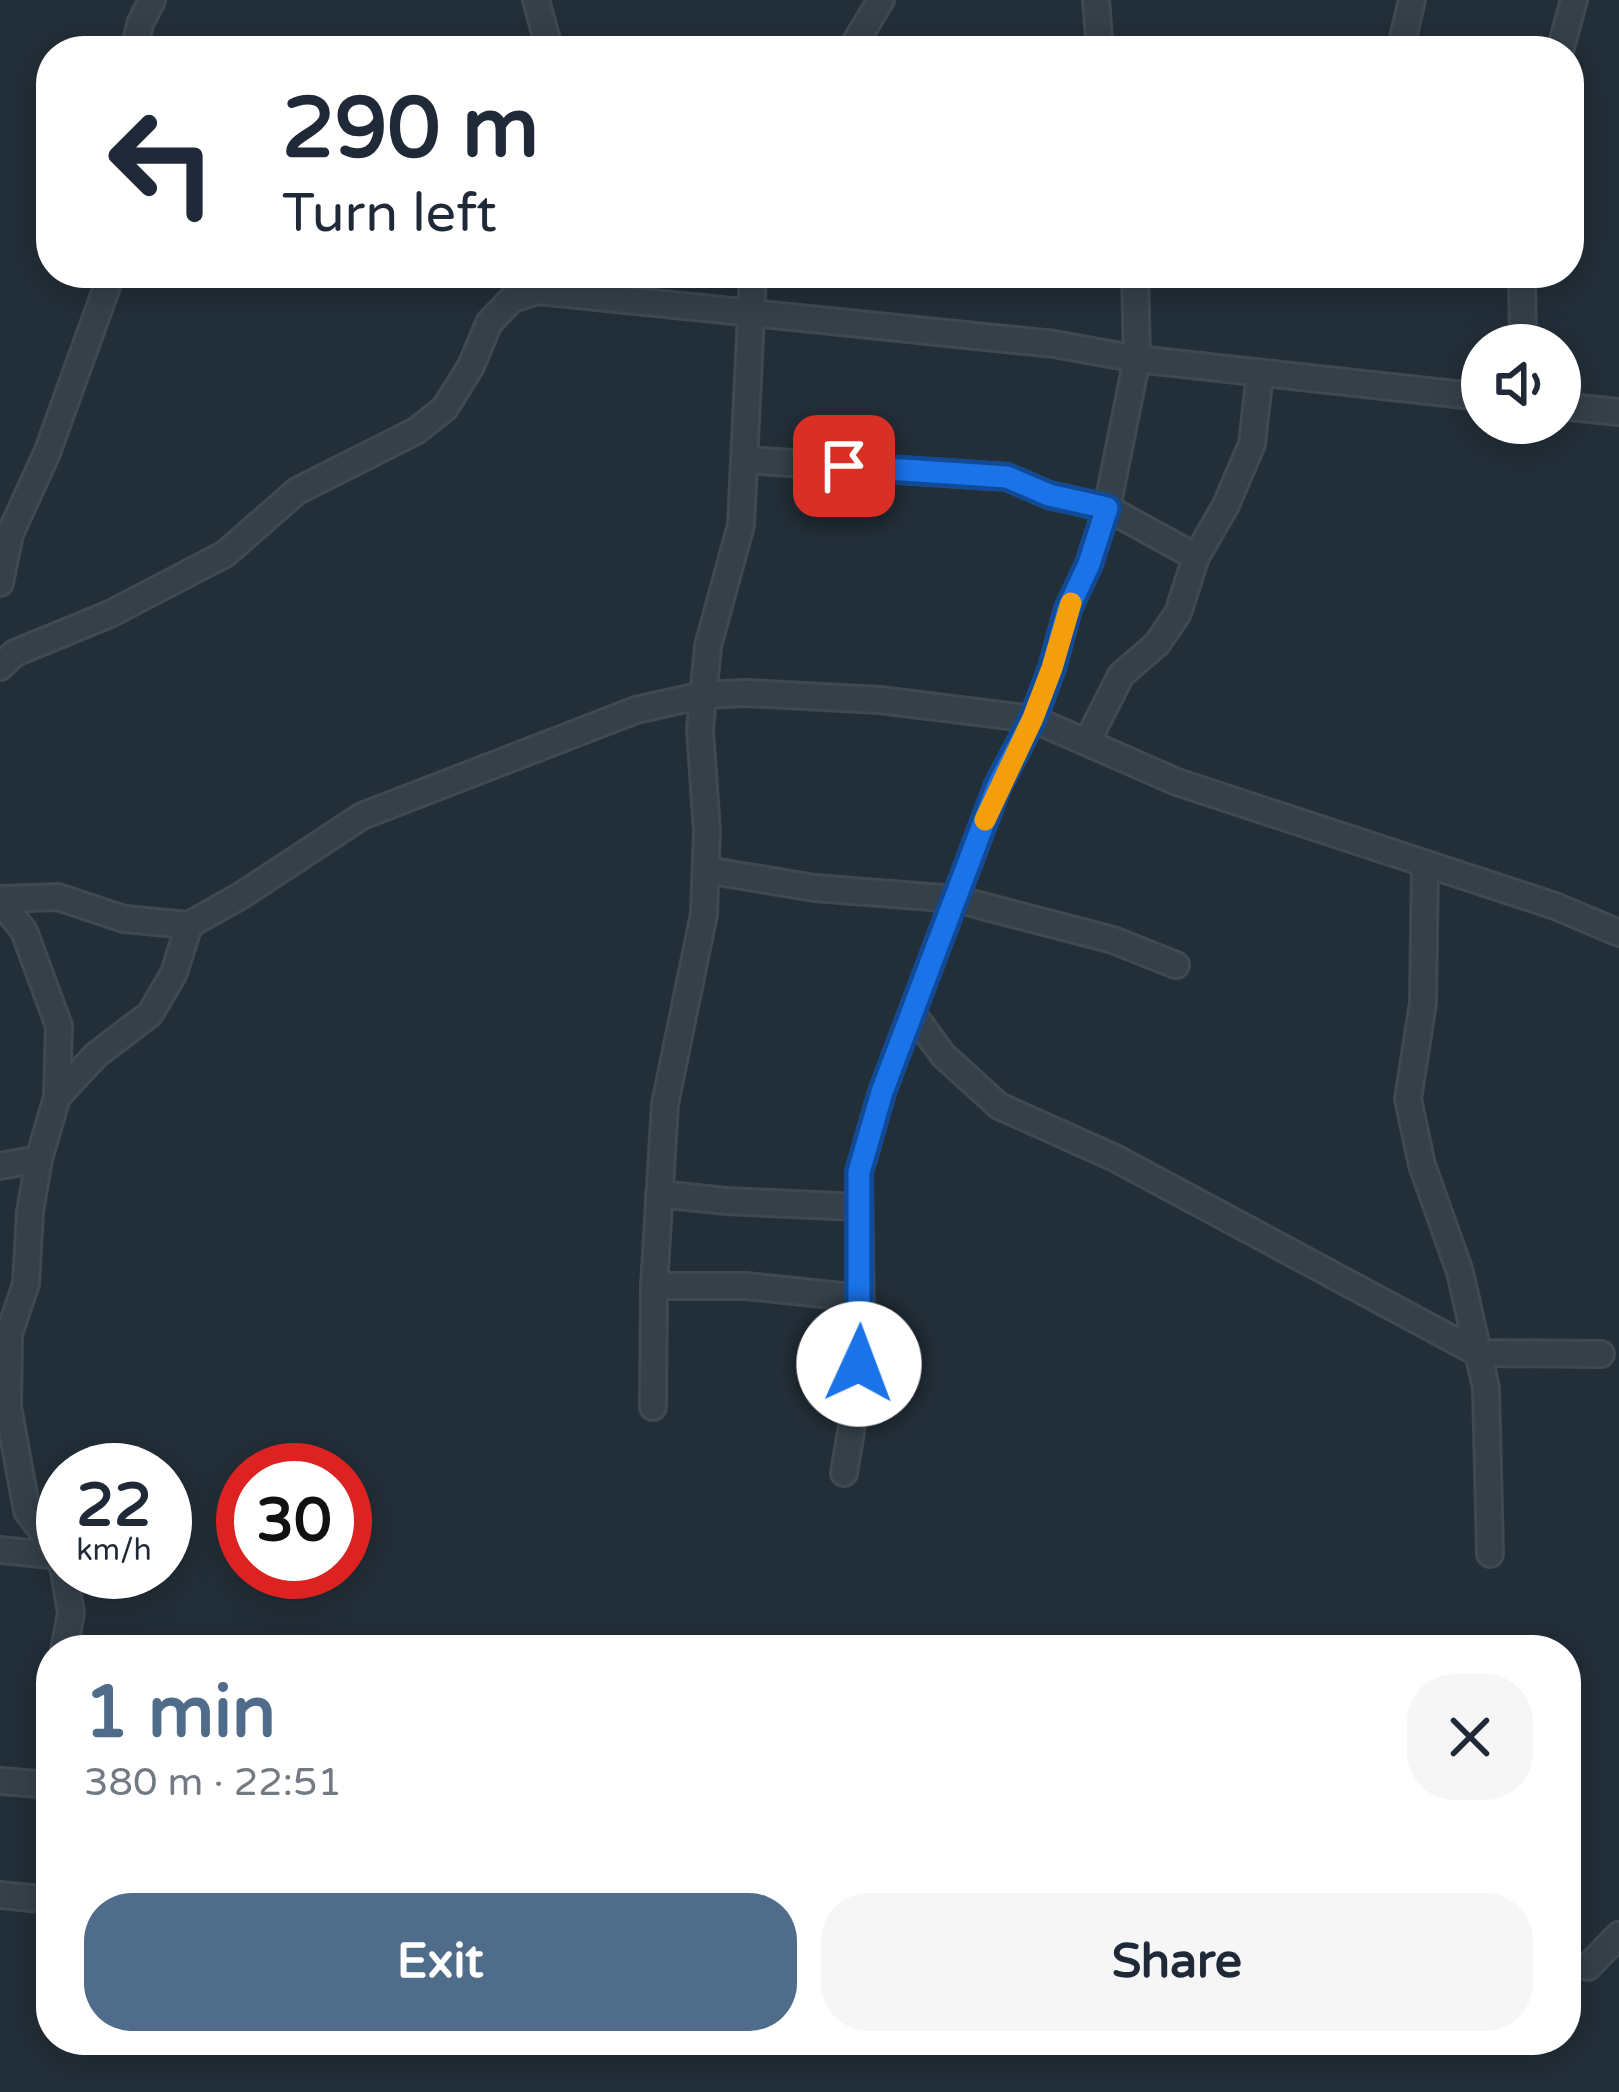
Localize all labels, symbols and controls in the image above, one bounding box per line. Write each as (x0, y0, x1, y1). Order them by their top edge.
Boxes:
text: 290 m (282, 79, 539, 180)
icon: left (84, 84, 240, 240)
text: Turn left (282, 181, 497, 246)
map controls (1461, 324, 1581, 444)
button: sound (1461, 324, 1581, 444)
pin (793, 415, 895, 517)
icon: arrive (811, 433, 877, 499)
position arrow (796, 1301, 922, 1427)
speed limit sign: 30 (216, 1443, 372, 1599)
text: 22 (76, 1470, 152, 1542)
text: km/h (76, 1532, 152, 1569)
text: 1 min (84, 1670, 276, 1757)
button: close (1407, 1674, 1533, 1800)
text: 380 m · 22:51 (84, 1759, 342, 1806)
button: Exit (84, 1893, 797, 2031)
button: Share (821, 1893, 1533, 2031)

